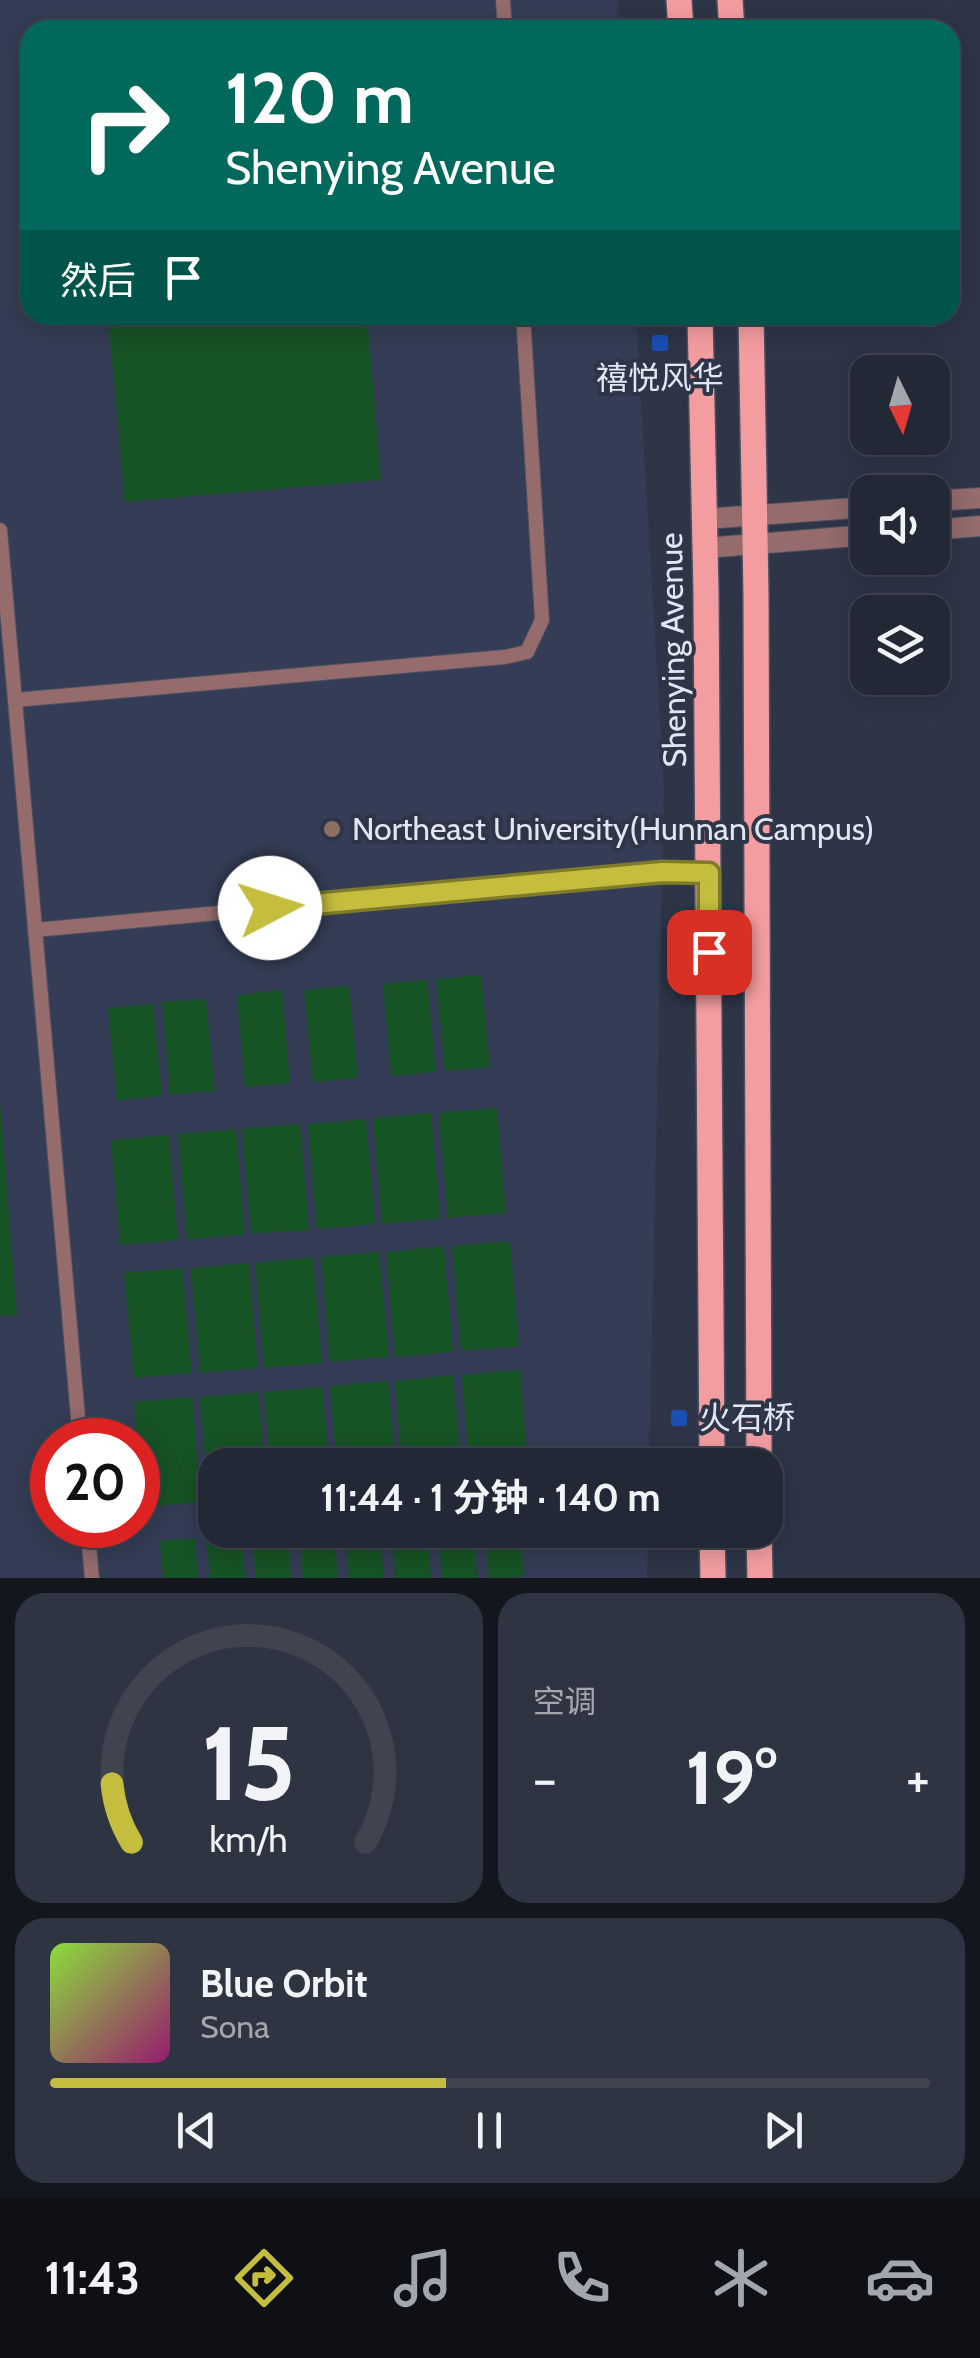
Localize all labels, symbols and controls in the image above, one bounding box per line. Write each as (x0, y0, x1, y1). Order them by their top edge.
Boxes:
text: 120 m (225, 55, 414, 141)
icon: right (60, 60, 190, 190)
text: Shenying Avenue (225, 141, 556, 195)
icon: arrive (156, 250, 211, 305)
text: 然后 (60, 257, 136, 304)
marker: 禧悦风华 (649, 332, 671, 354)
north arrow (850, 355, 950, 455)
map controls (850, 355, 950, 695)
place label: 禧悦风华 (596, 358, 724, 397)
button: sound (850, 475, 950, 575)
street label: Shenying Avenue (651, 532, 694, 768)
button: layers (850, 595, 950, 695)
place label: Northeast University(Hunnan Campus) (352, 809, 874, 848)
marker: Northeast University(Hunnan Campus) (321, 818, 343, 840)
position arrow (218, 856, 322, 960)
pin (667, 910, 752, 995)
icon: arrive (682, 925, 737, 980)
place label: 火石桥 (699, 1398, 795, 1437)
marker: 火石桥 (668, 1407, 690, 1429)
speed limit sign: 20 (30, 1418, 160, 1548)
text: 11:44 · 1 分钟 · 140 m (320, 1474, 661, 1521)
text: 空调 (533, 1682, 597, 1721)
text: 15 (202, 1700, 296, 1826)
text: 19° (686, 1732, 777, 1823)
text: − (533, 1745, 557, 1812)
text: + (906, 1745, 930, 1812)
text: km/h (210, 1818, 288, 1861)
text: Blue Orbit (200, 1960, 368, 2007)
text: Sona (200, 2007, 270, 2046)
icon: previous (169, 2103, 224, 2158)
icon: pause (462, 2103, 517, 2158)
icon: next (756, 2103, 811, 2158)
icon: directions (229, 2243, 299, 2313)
icon: music (388, 2243, 458, 2313)
icon: phone (547, 2243, 617, 2313)
icon: climate (706, 2243, 776, 2313)
icon: car (865, 2243, 935, 2313)
text: 11:43 (45, 2251, 140, 2305)

